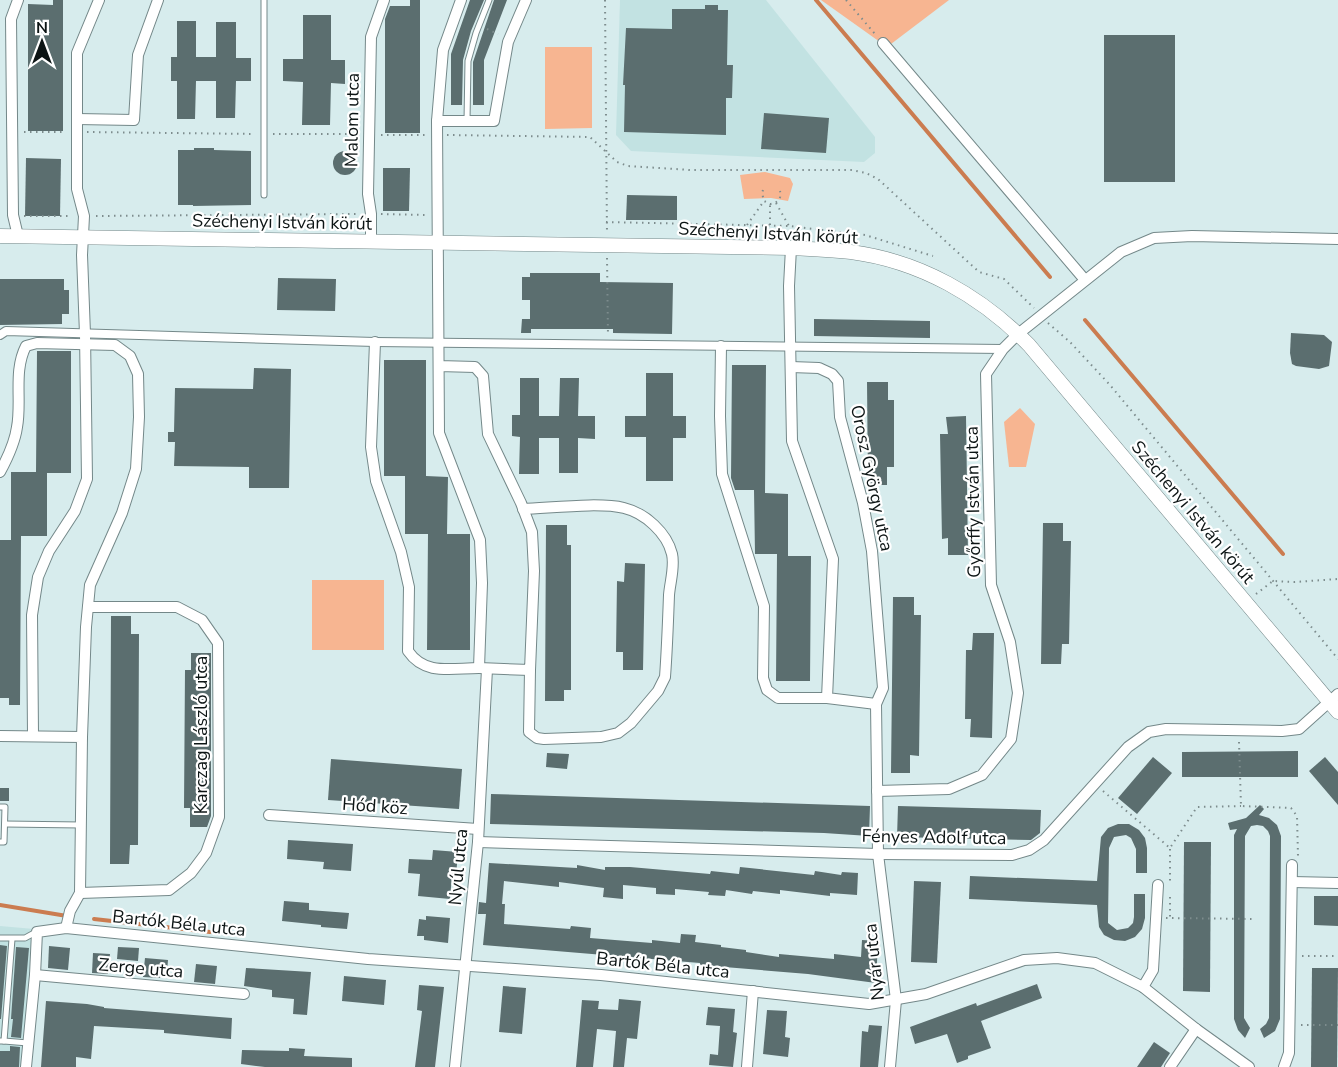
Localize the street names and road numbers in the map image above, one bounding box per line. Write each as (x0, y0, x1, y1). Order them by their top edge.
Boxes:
street label: Malom utca (339, 73, 365, 167)
street label: Széchenyi István körút (192, 208, 373, 236)
street label: Széchenyi István körút (678, 216, 859, 250)
street label: Orosz György utca (845, 403, 899, 553)
street label: Győrffy István utca (960, 426, 986, 578)
street label: Széchenyi István körút (1126, 435, 1260, 589)
street label: Karczag László utca (189, 656, 213, 814)
street label: Hód köz (341, 792, 409, 820)
street label: Fényes Adolf utca (861, 824, 1007, 850)
street label: Nyúl utca (443, 828, 473, 906)
street label: Bartók Béla utca (111, 904, 247, 942)
street label: Nyár utca (858, 922, 890, 1002)
street label: Bartók Béla utca (595, 946, 731, 984)
street label: Zerge utca (98, 952, 184, 984)

